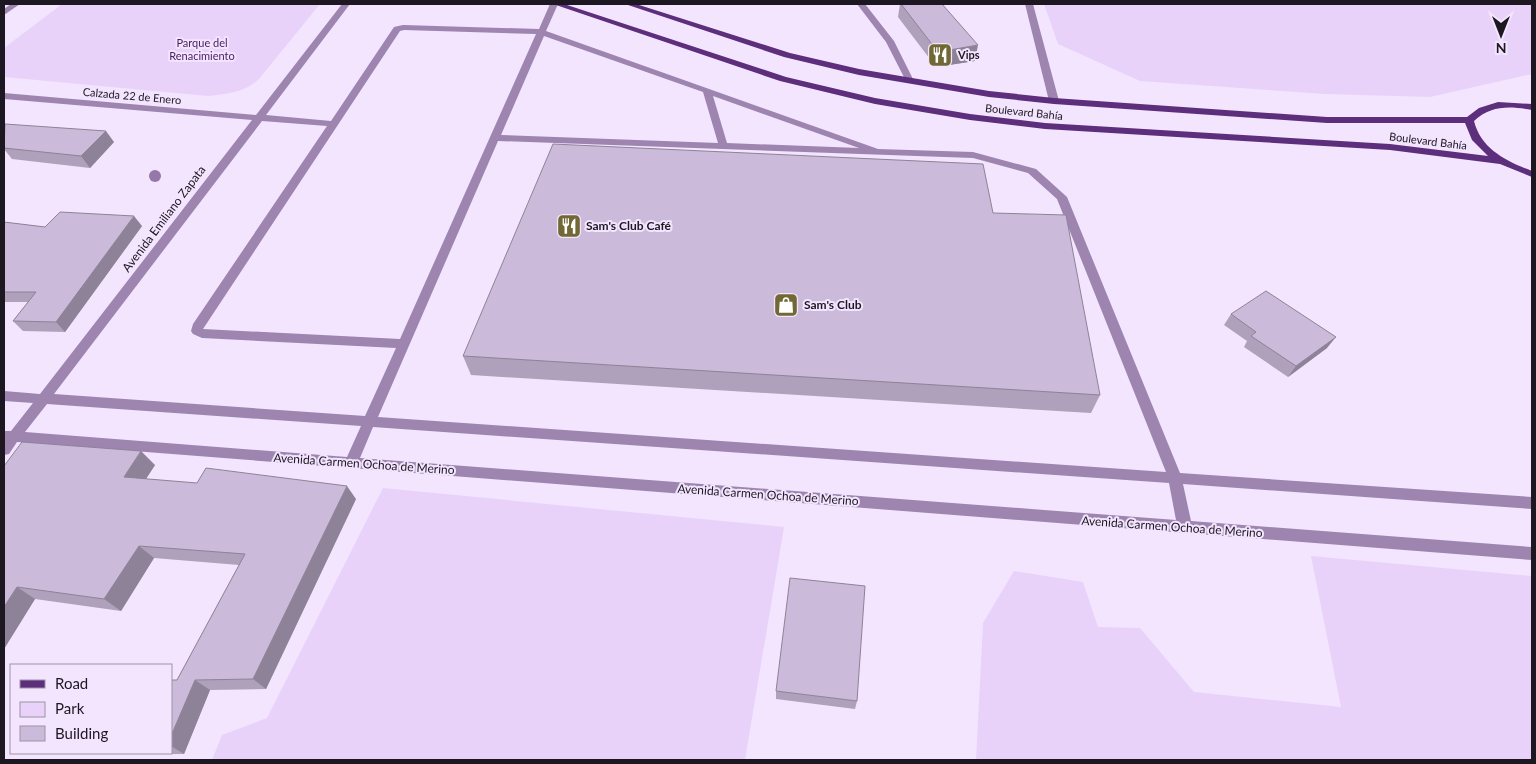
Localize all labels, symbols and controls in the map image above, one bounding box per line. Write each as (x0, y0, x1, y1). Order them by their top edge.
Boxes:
north arrow (1476, 10, 1526, 60)
park label: Parque del Renacimiento (169, 36, 235, 62)
text: N (1496, 40, 1506, 57)
restaurant icon: Vips (927, 42, 953, 68)
place label: Vips (957, 48, 980, 61)
street label: Calzada 22 de Enero (82, 85, 182, 106)
street label: Boulevard Bahía (984, 101, 1064, 122)
street label: Boulevard Bahía (1388, 129, 1468, 152)
street label: Avenida Emiliano Zapata (119, 163, 208, 275)
restaurant icon: Sam's Club Café (556, 213, 582, 239)
place label: Sam's Club Café (586, 218, 672, 233)
shop icon: Sam's Club (773, 292, 799, 318)
place label: Sam's Club (804, 297, 862, 312)
street label: Avenida Carmen Ochoa de Merino (273, 450, 455, 477)
street label: Avenida Carmen Ochoa de Merino (677, 481, 859, 508)
street label: Avenida Carmen Ochoa de Merino (1081, 513, 1263, 540)
legend (10, 664, 172, 754)
text: Road (55, 674, 88, 692)
text: Park (55, 699, 85, 717)
text: Building (55, 724, 108, 742)

